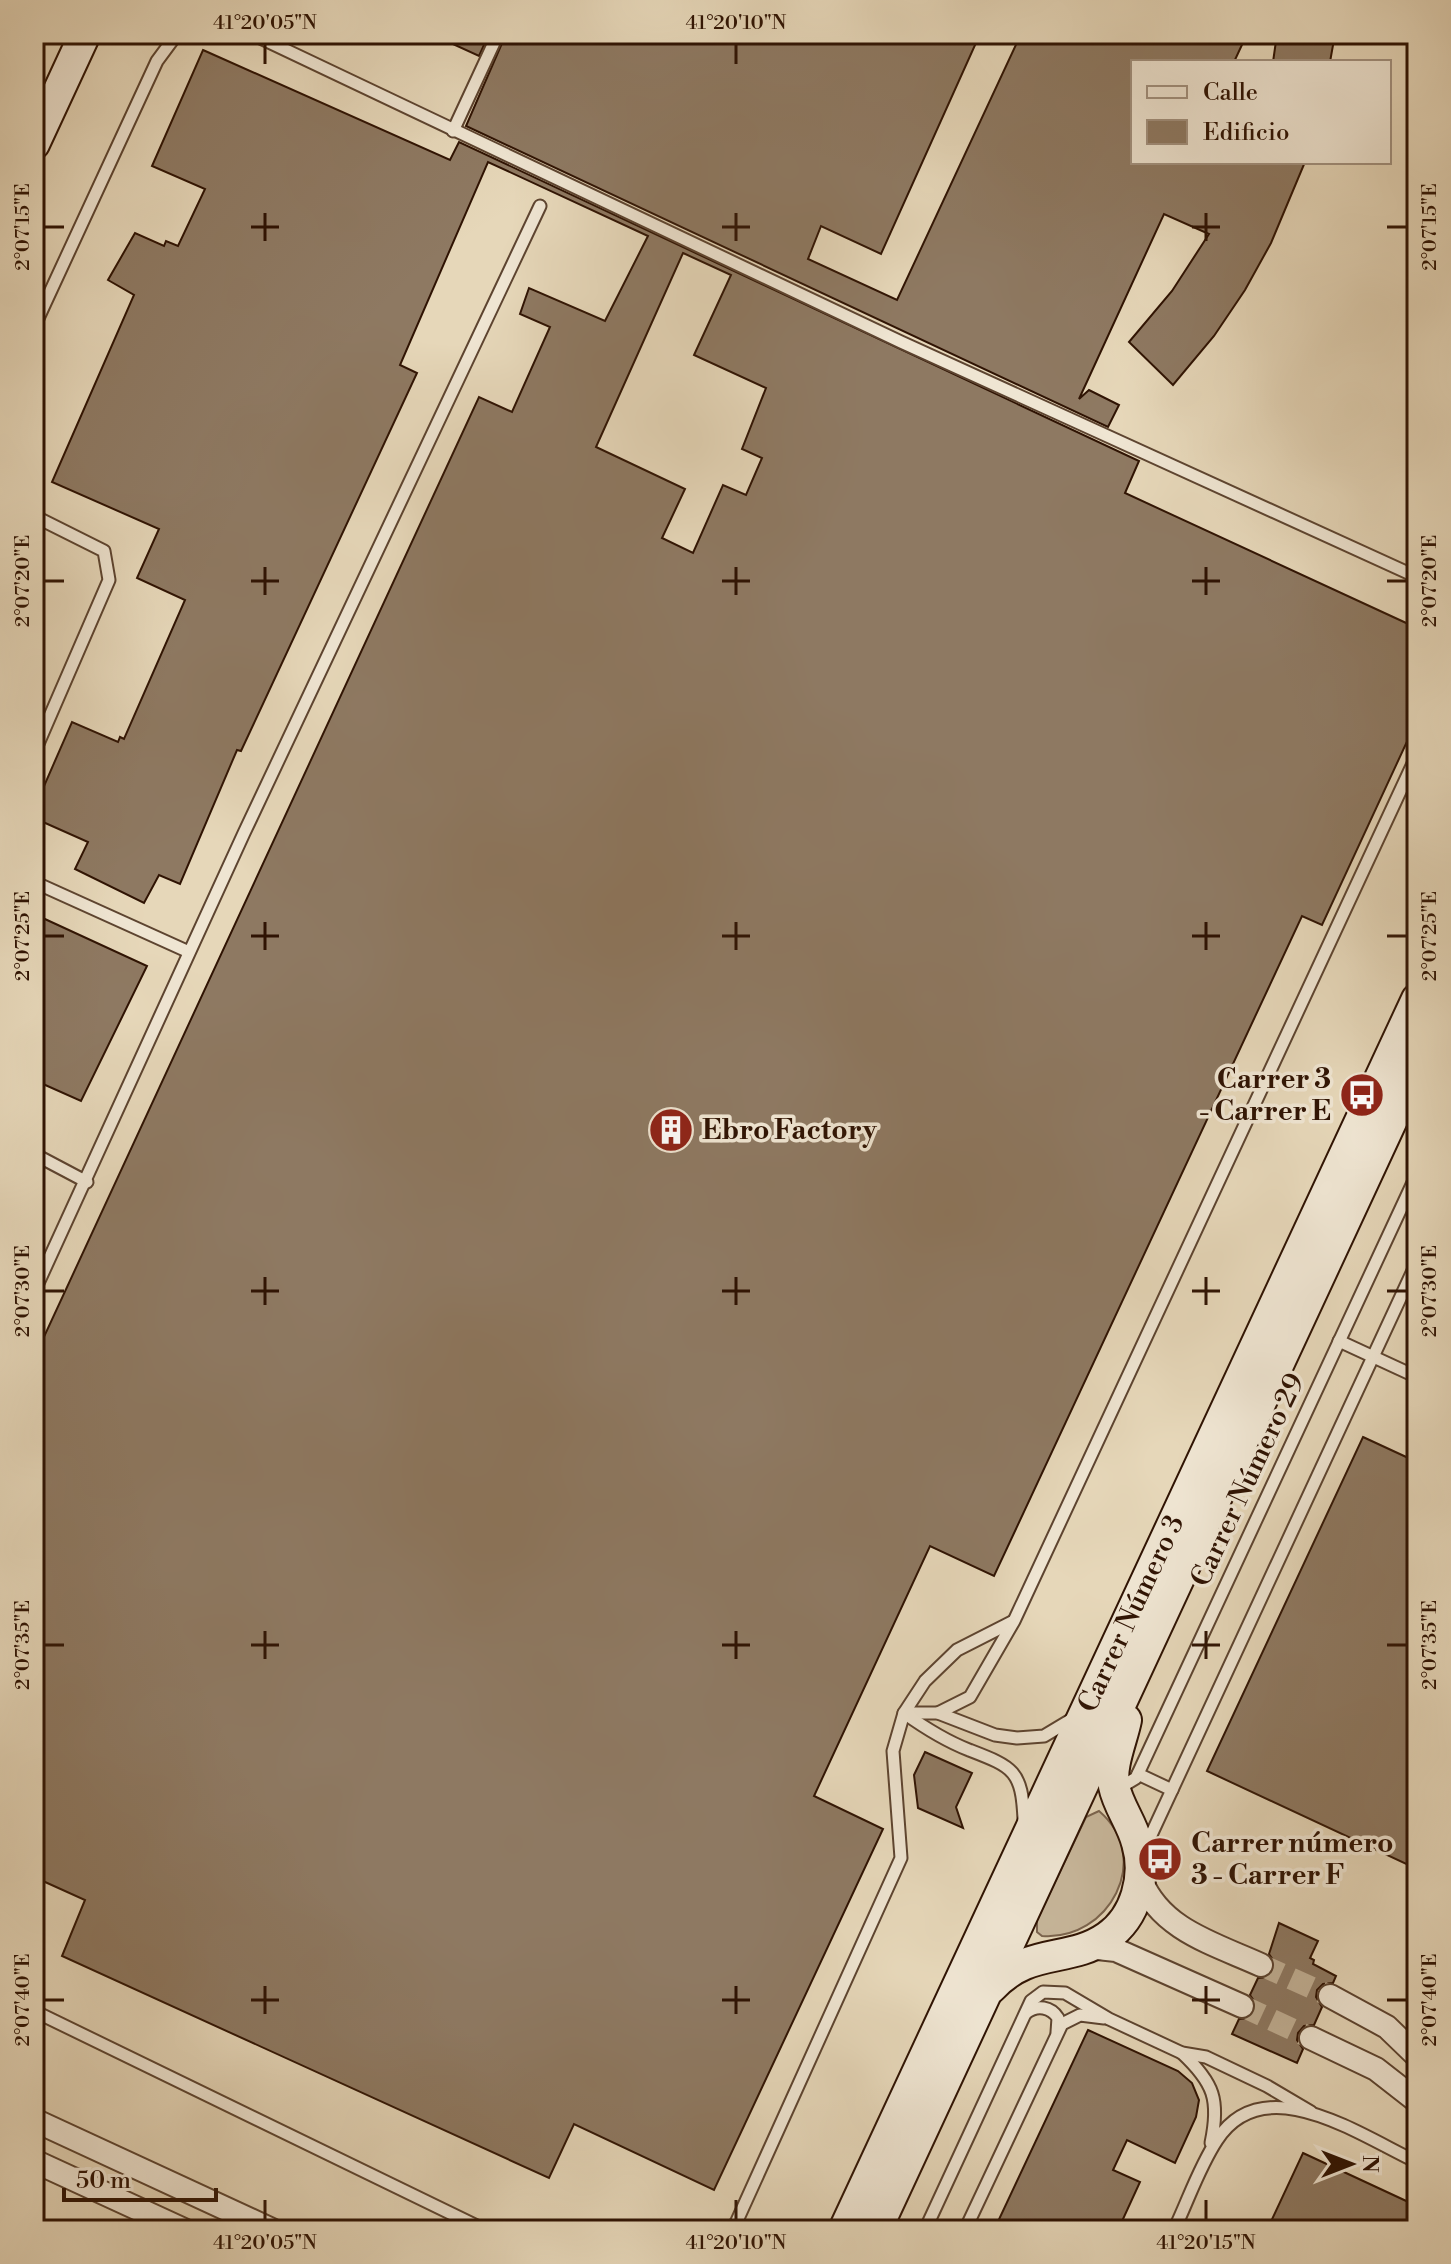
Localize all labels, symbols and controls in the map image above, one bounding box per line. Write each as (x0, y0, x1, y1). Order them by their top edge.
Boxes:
text: 41°20'05"N (213, 11, 317, 36)
text: 41°20'10"N (686, 11, 787, 36)
legend (1131, 60, 1391, 164)
text: Calle (1203, 78, 1258, 108)
text: Edificio (1203, 118, 1289, 148)
text: 2°07'15"E (11, 183, 36, 271)
text: 2°07'15"E (1418, 183, 1443, 271)
text: 2°07'20"E (11, 535, 36, 627)
text: 2°07'20"E (1418, 535, 1443, 627)
text: 2°07'25"E (11, 891, 36, 981)
text: 2°07'25"E (1418, 891, 1443, 981)
place label: Carrer 3 - Carrer E (1199, 1062, 1331, 1129)
bus stop icon: Carrer 3 - Carrer E (1338, 1071, 1386, 1119)
building icon: Ebro Factory (647, 1106, 695, 1154)
place label: Ebro Factory (702, 1113, 878, 1148)
text: 2°07'30"E (11, 1245, 36, 1337)
text: 2°07'30"E (1418, 1245, 1443, 1337)
street label: Carrer Número 29 (1183, 1368, 1313, 1592)
street label: Carrer Número 3 (1070, 1509, 1192, 1718)
text: 2°07'35"E (11, 1600, 36, 1690)
text: 2°07'35"E (1418, 1600, 1443, 1690)
place label: Carrer número 3 - Carrer F (1191, 1826, 1394, 1893)
bus stop icon: Carrer número 3 - Carrer F (1136, 1835, 1184, 1883)
text: 2°07'40"E (11, 1953, 36, 2047)
text: 2°07'40"E (1418, 1953, 1443, 2047)
north arrow (1311, 2124, 1391, 2204)
scale bar (64, 2152, 216, 2202)
text: N (1356, 2155, 1383, 2173)
text: 50 m (76, 2166, 131, 2196)
text: 41°20'05"N (213, 2231, 317, 2256)
text: 41°20'10"N (686, 2231, 787, 2256)
text: 41°20'15"N (1156, 2231, 1256, 2256)

